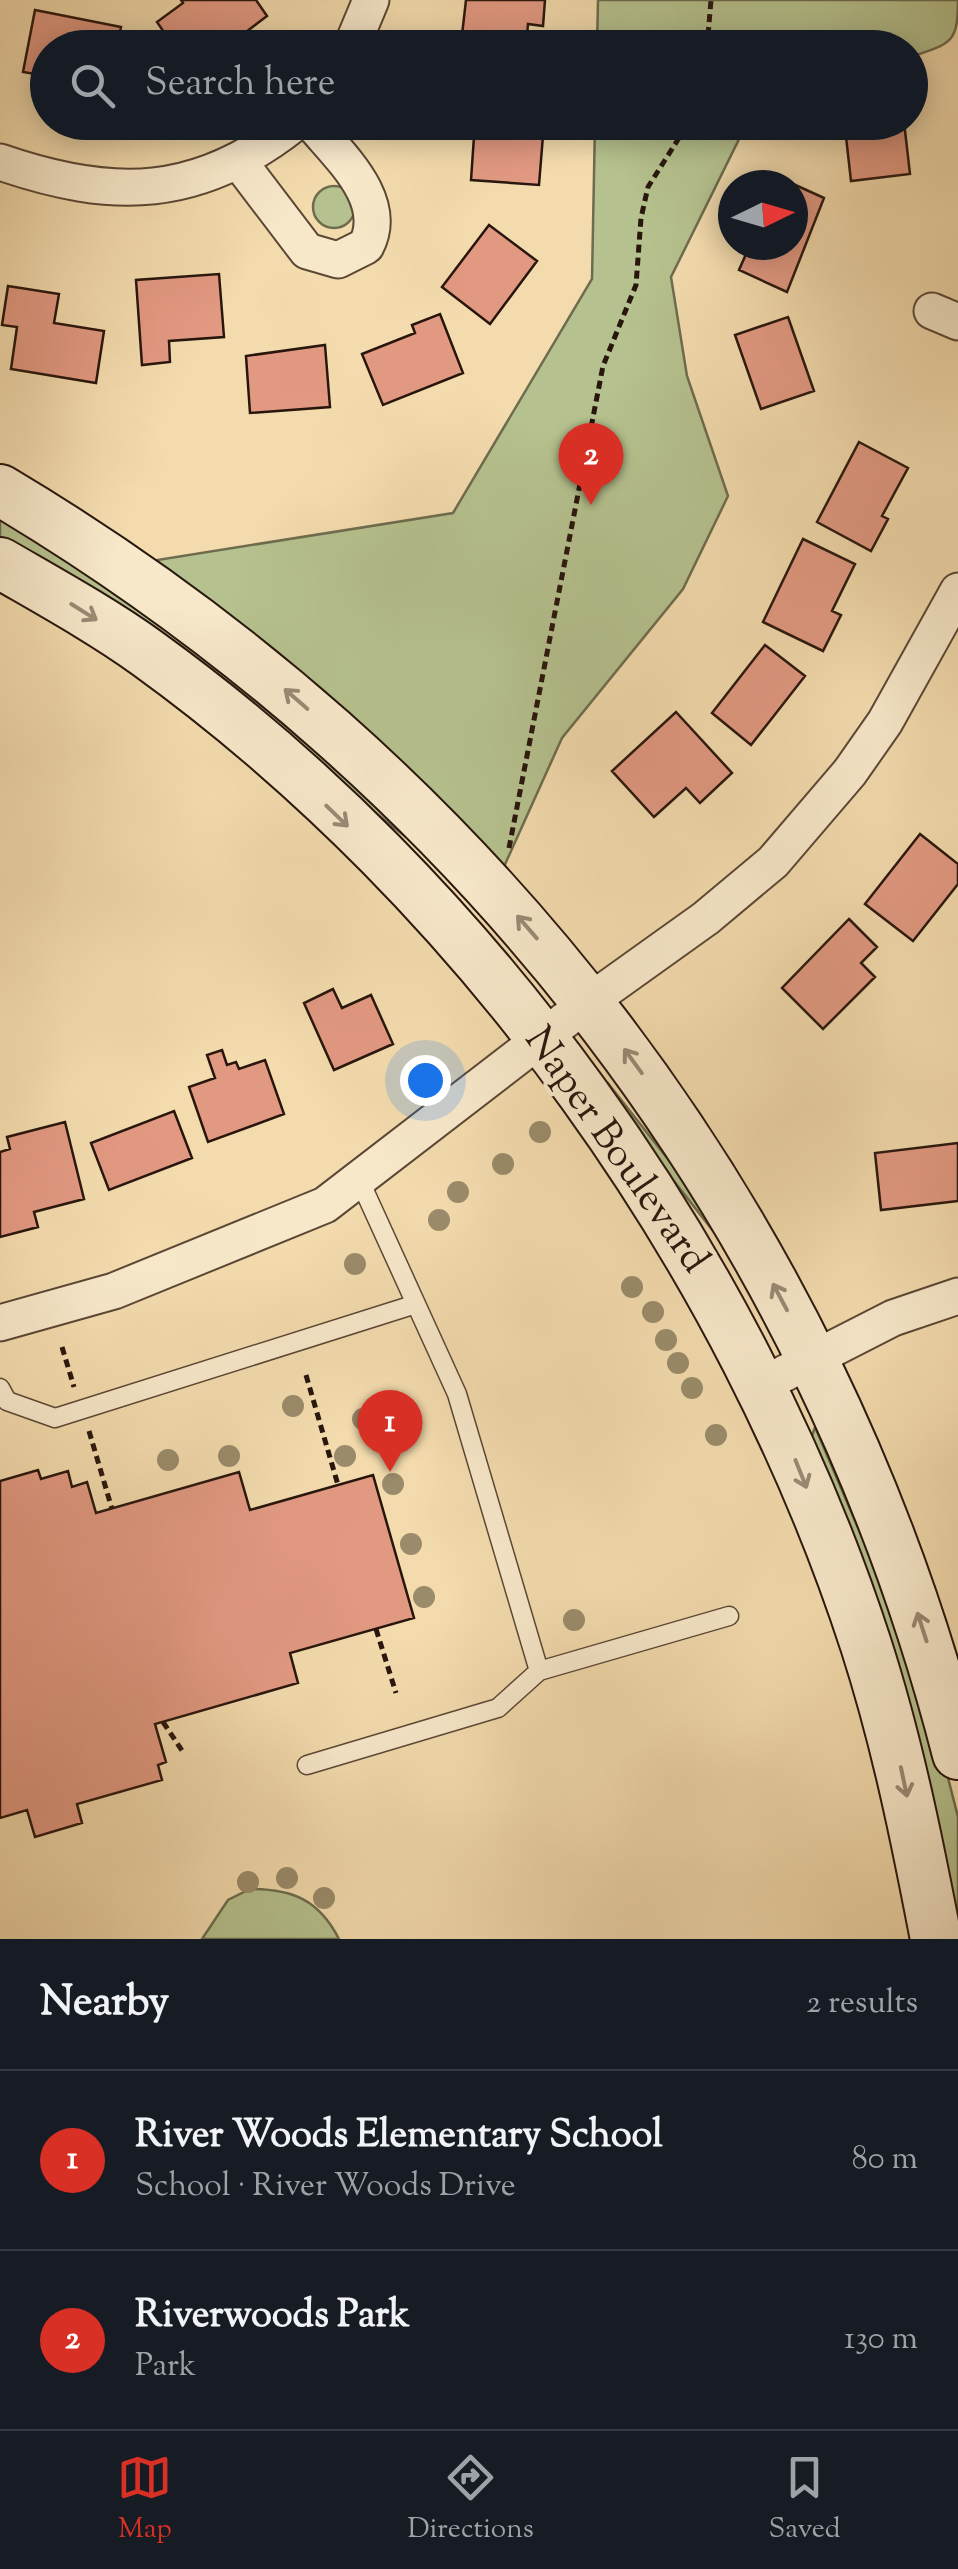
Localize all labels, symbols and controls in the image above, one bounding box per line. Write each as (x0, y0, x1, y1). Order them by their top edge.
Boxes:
search box (30, 30, 928, 140)
icon: search (65, 58, 120, 113)
text: Search here (145, 58, 336, 112)
north arrow (718, 170, 808, 260)
pin: 2 (558, 422, 624, 505)
one-way arrow (69, 602, 98, 623)
one-way arrow (284, 687, 309, 710)
one-way arrow (324, 803, 349, 827)
one-way arrow (515, 915, 538, 940)
street label: Naper Boulevard (509, 1016, 721, 1286)
one-way arrow (623, 1047, 644, 1075)
your location (400, 1055, 451, 1106)
one-way arrow (769, 1283, 789, 1313)
pin: 1 (358, 1390, 422, 1472)
one-way arrow (793, 1459, 811, 1489)
one-way arrow (912, 1612, 930, 1643)
one-way arrow (896, 1765, 914, 1797)
text: Nearby (40, 1974, 169, 2034)
text: 2 results (806, 1981, 918, 2027)
text: River Woods Elementary School (135, 2110, 663, 2164)
text: 1 (67, 2137, 78, 2183)
text: 80 m (852, 2137, 918, 2183)
text: School · River Woods Drive (135, 2164, 516, 2210)
text: Riverwoods Park (135, 2290, 410, 2344)
text: 2 (65, 2317, 80, 2363)
text: 130 m (844, 2317, 918, 2363)
text: Park (135, 2344, 196, 2390)
tab: Map (117, 2450, 172, 2550)
tab: Directions (407, 2450, 534, 2550)
tab: Saved (769, 2450, 841, 2550)

